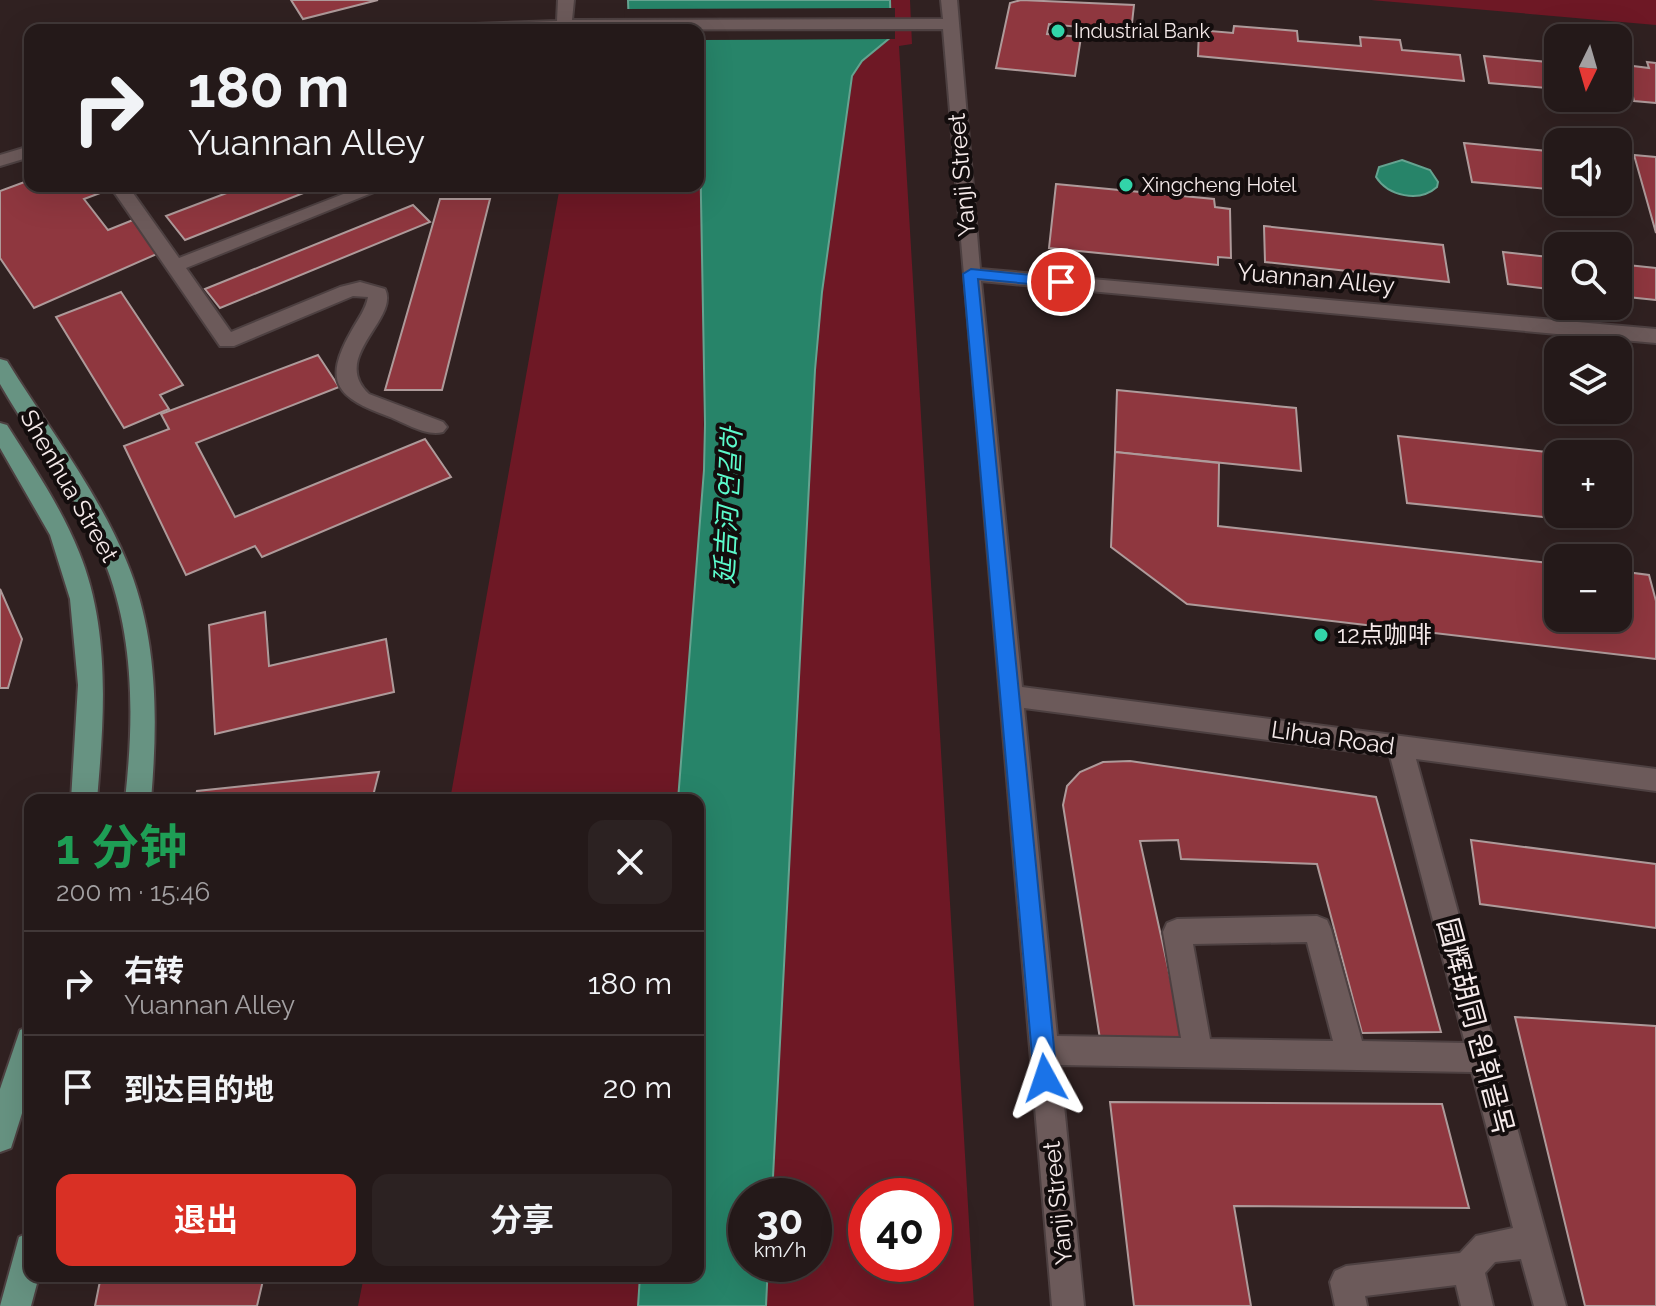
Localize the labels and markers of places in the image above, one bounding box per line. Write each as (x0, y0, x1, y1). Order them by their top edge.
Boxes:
place label: Industrial Bank (1074, 19, 1210, 43)
marker: Industrial Bank (1049, 22, 1067, 40)
place label: Xingcheng Hotel (1142, 173, 1297, 197)
marker: Xingcheng Hotel (1117, 176, 1135, 194)
pin (1027, 248, 1095, 316)
place label: 12点咖啡 (1337, 620, 1432, 649)
marker: 12点咖啡 (1312, 626, 1330, 644)

